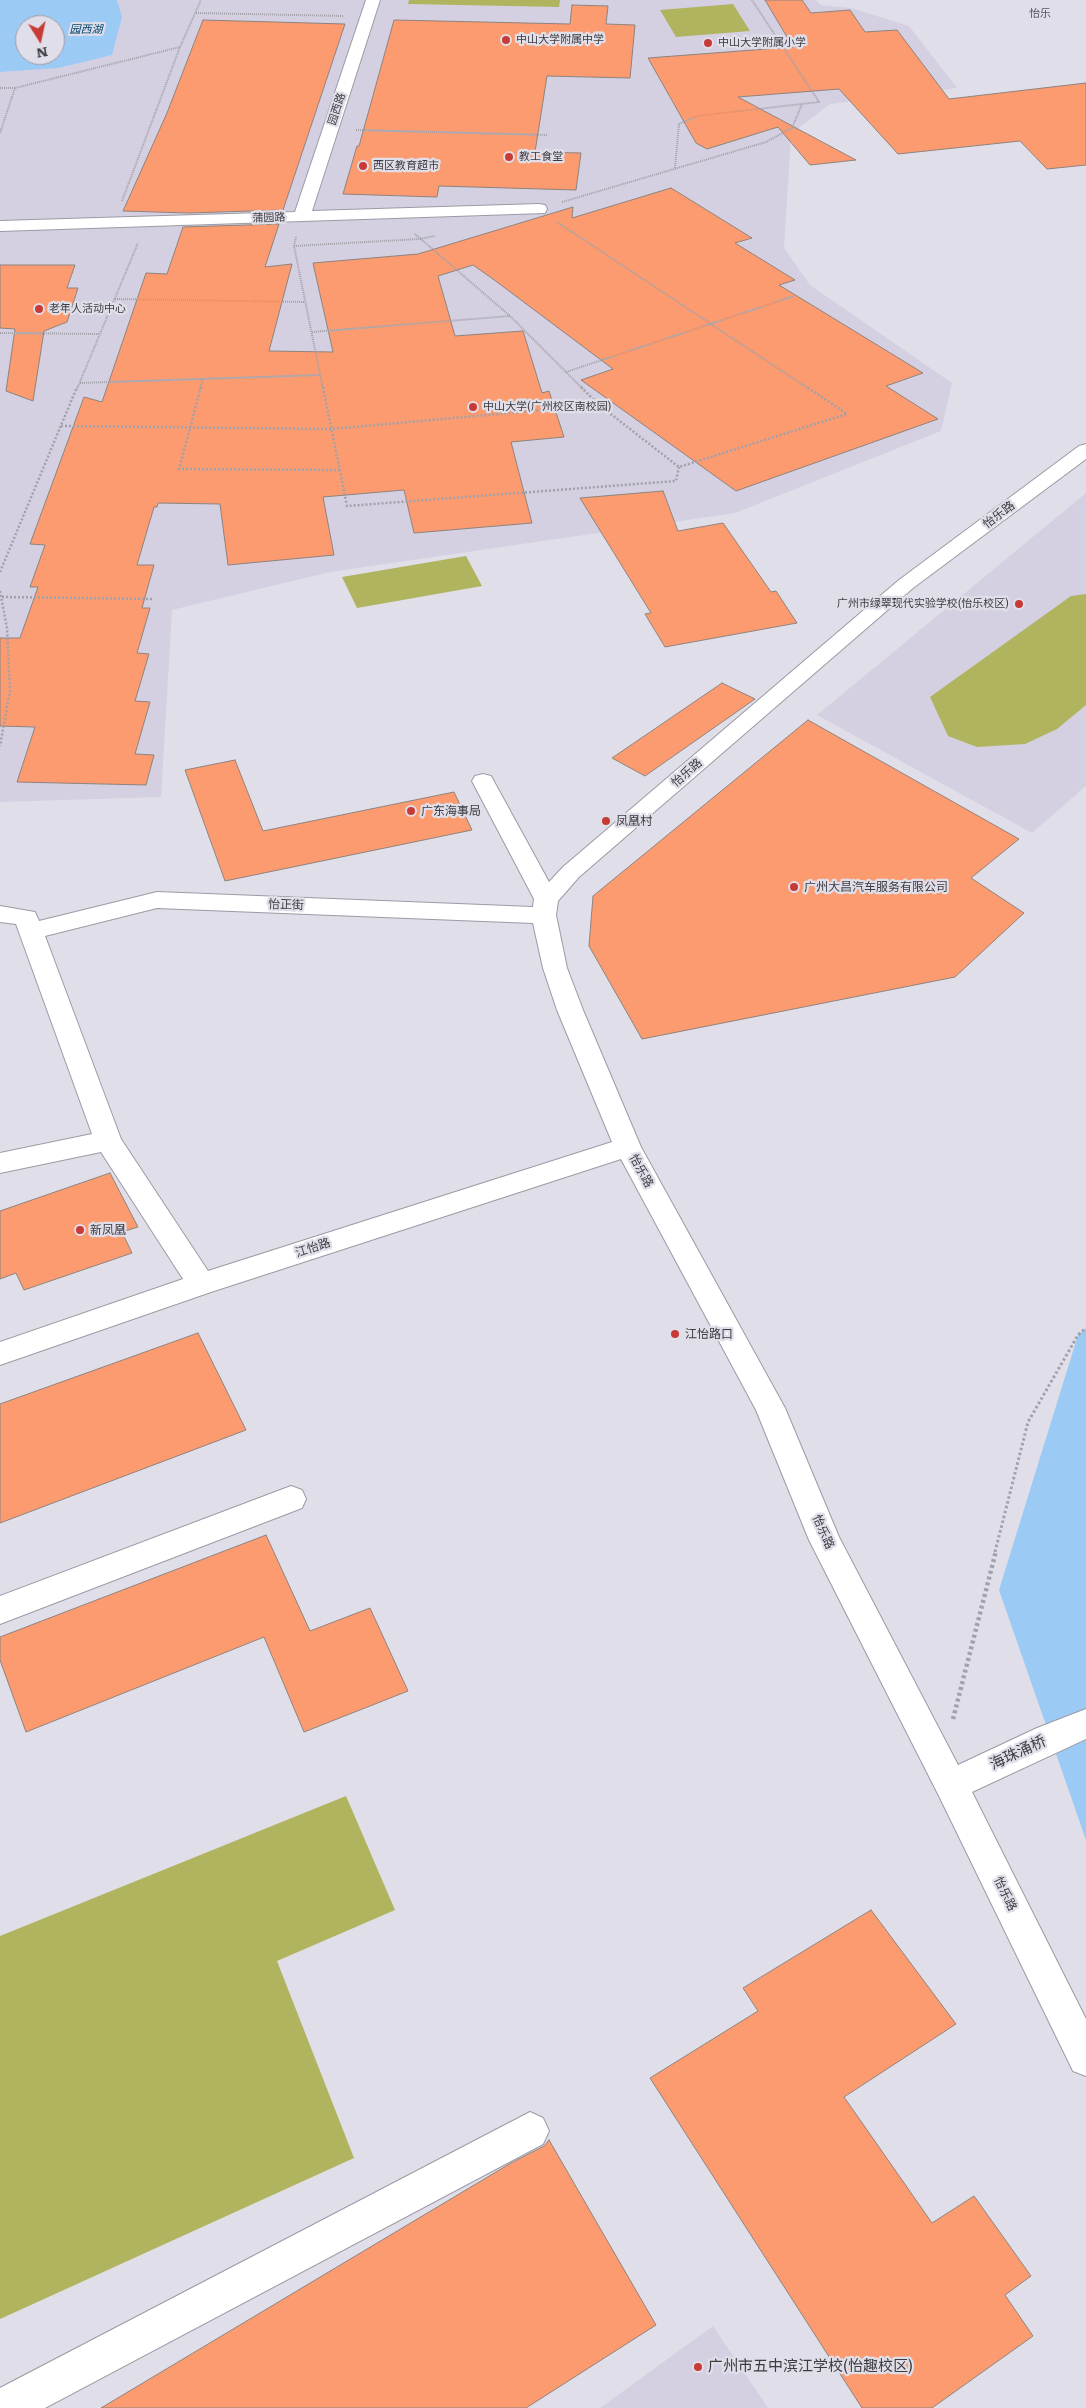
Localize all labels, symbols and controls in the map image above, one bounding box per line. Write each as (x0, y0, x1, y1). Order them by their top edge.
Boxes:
district label: 怡乐 (1029, 7, 1051, 21)
north arrow (15, 15, 65, 65)
water label: 园西湖 (70, 23, 102, 37)
place label: 中山大学附属中学 (516, 33, 604, 47)
marker: 中山大学附属中学 (500, 34, 512, 46)
place label: 中山大学附属小学 (718, 36, 806, 50)
marker: 中山大学附属小学 (702, 37, 714, 49)
text: N (35, 43, 50, 65)
street label: 园西路 (326, 91, 348, 127)
place label: 教工食堂 (519, 150, 563, 164)
marker: 教工食堂 (503, 151, 515, 163)
place label: 西区教育超市 (373, 159, 439, 173)
marker: 西区教育超市 (357, 160, 369, 172)
street label: 蒲园路 (252, 211, 286, 225)
place label: 老年人活动中心 (49, 302, 126, 316)
marker: 老年人活动中心 (33, 303, 45, 315)
place label: 中山大学(广州校区南校园) (483, 400, 611, 414)
marker: 中山大学(广州校区南校园) (467, 401, 479, 413)
street label: 怡乐路 (980, 498, 1018, 532)
place label: 广州市绿翠现代实验学校(怡乐校区) (837, 597, 1009, 611)
marker: 广州市绿翠现代实验学校(怡乐校区) (1013, 598, 1025, 610)
street label: 怡乐路 (669, 756, 705, 790)
place label: 广东海事局 (421, 804, 481, 818)
marker: 广东海事局 (405, 805, 417, 817)
place label: 凤凰村 (616, 814, 652, 828)
marker: 凤凰村 (600, 815, 612, 827)
place label: 广州大昌汽车服务有限公司 (804, 880, 948, 894)
marker: 广州大昌汽车服务有限公司 (788, 881, 800, 893)
street label: 怡正街 (268, 897, 304, 913)
street label: 怡乐路 (626, 1152, 656, 1190)
place label: 新凤凰 (90, 1223, 126, 1237)
marker: 新凤凰 (74, 1224, 86, 1236)
street label: 江怡路 (294, 1236, 332, 1260)
place label: 江怡路口 (685, 1327, 733, 1341)
marker: 江怡路口 (669, 1328, 681, 1340)
street label: 怡乐路 (809, 1513, 837, 1551)
street label: 海珠涌桥 (987, 1732, 1049, 1774)
street label: 怡乐路 (991, 1875, 1019, 1913)
place label: 广州市五中滨江学校(怡趣校区) (708, 2358, 913, 2376)
marker: 广州市五中滨江学校(怡趣校区) (692, 2361, 704, 2373)

